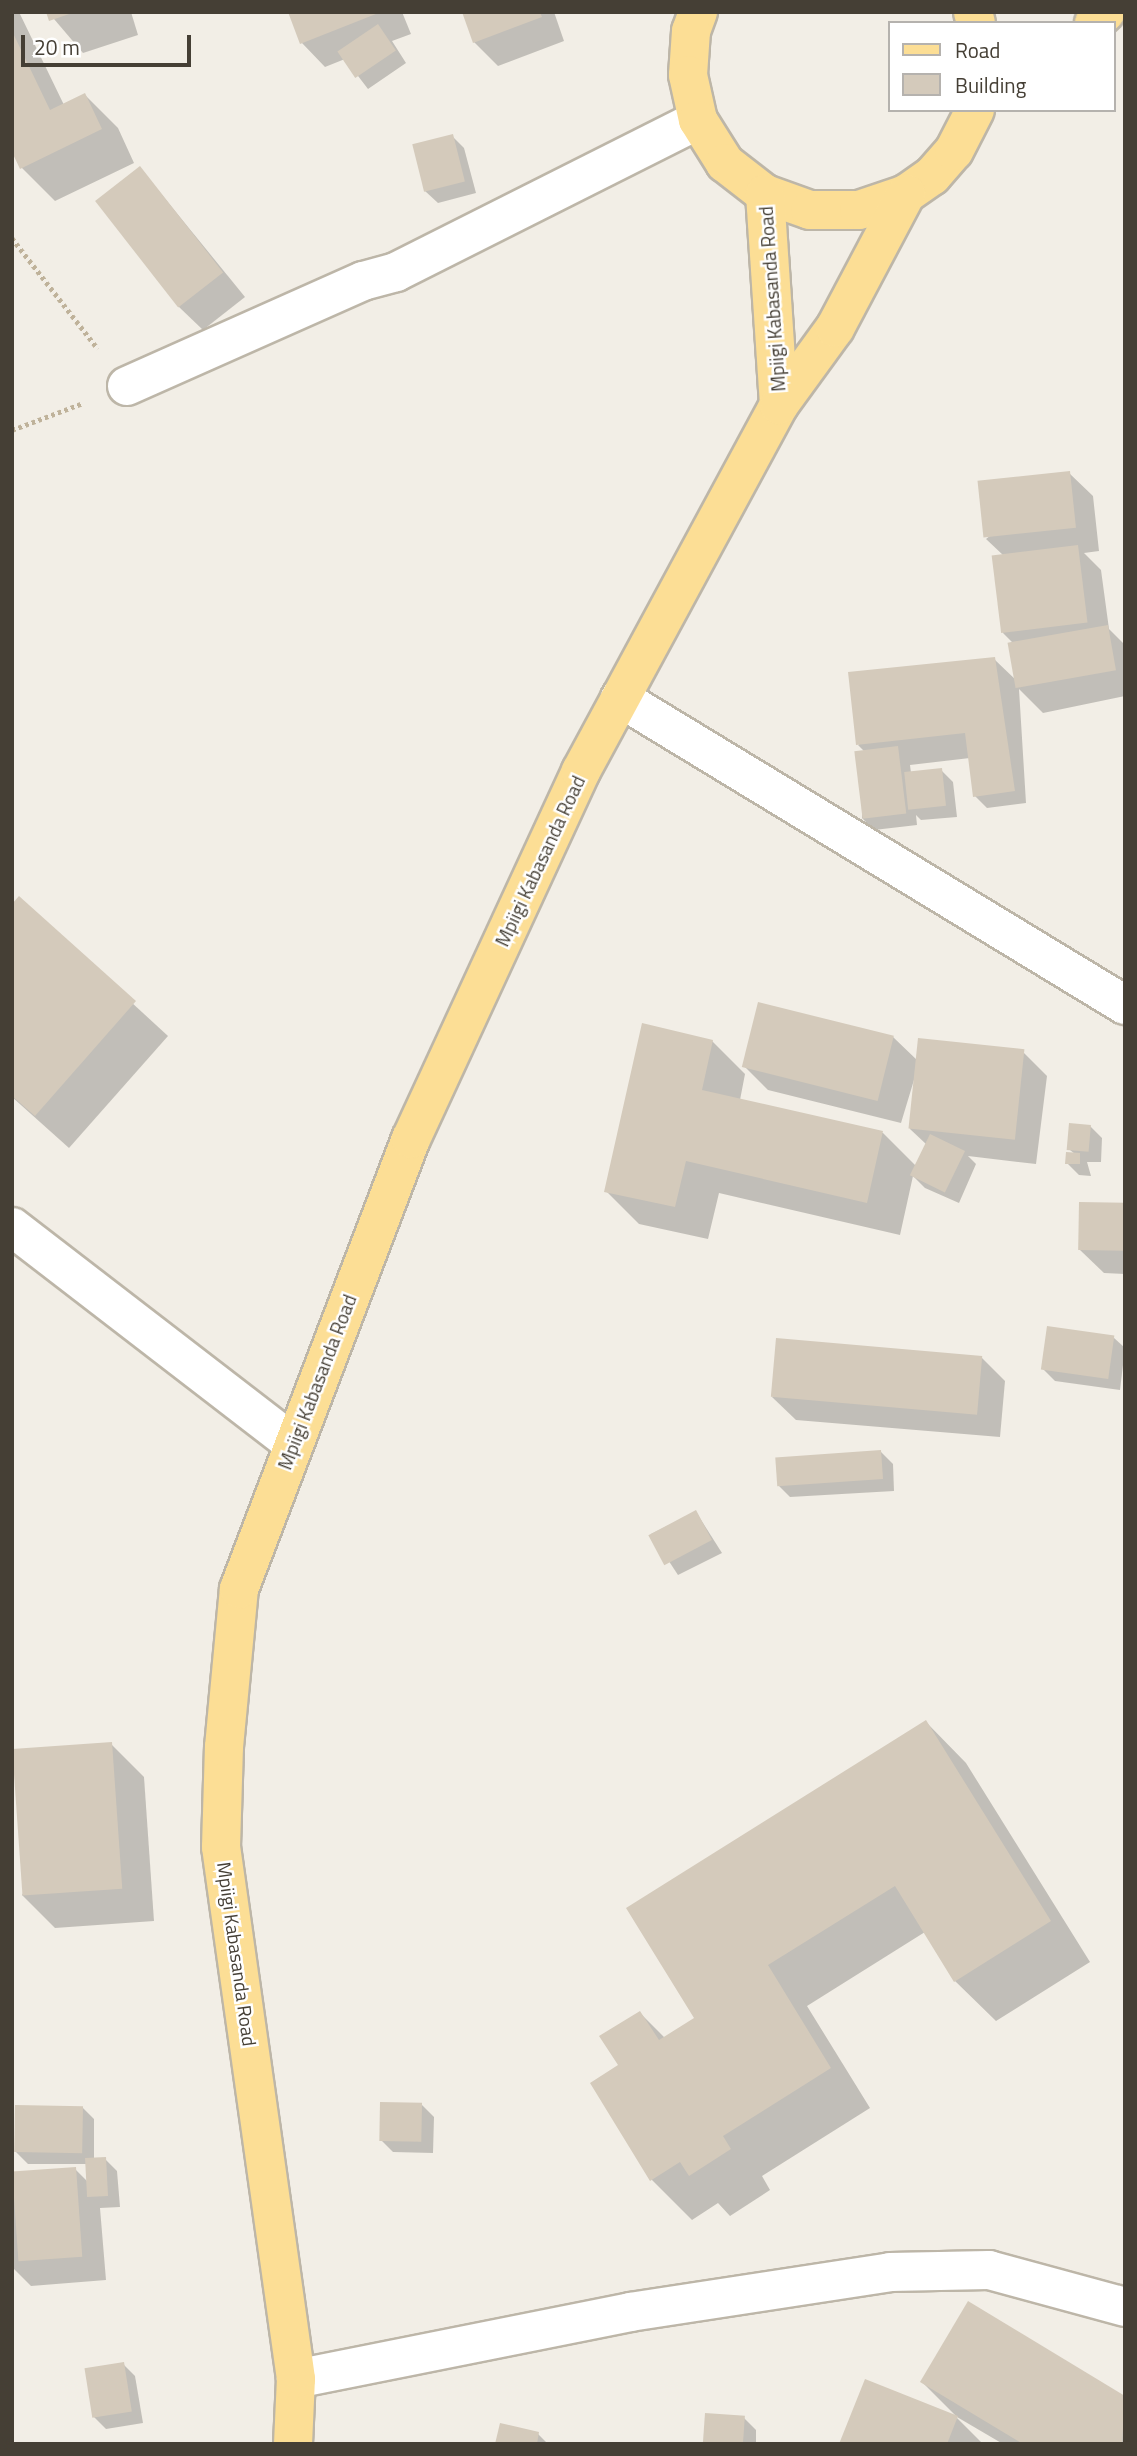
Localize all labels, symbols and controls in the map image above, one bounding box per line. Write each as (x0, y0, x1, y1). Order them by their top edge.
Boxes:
scale bar (24, 21, 194, 65)
legend (888, 21, 1116, 112)
text: 20 m (34, 31, 80, 63)
text: Road (955, 34, 1000, 66)
text: Building (955, 69, 1026, 101)
street label: Mpiigi Kabasanda Road (754, 206, 790, 392)
street label: Mpiigi Kabasanda Road (490, 772, 590, 950)
street label: Mpiigi Kabasanda Road (273, 1291, 361, 1473)
street label: Mpiigi Kabasanda Road (213, 1860, 261, 2048)

